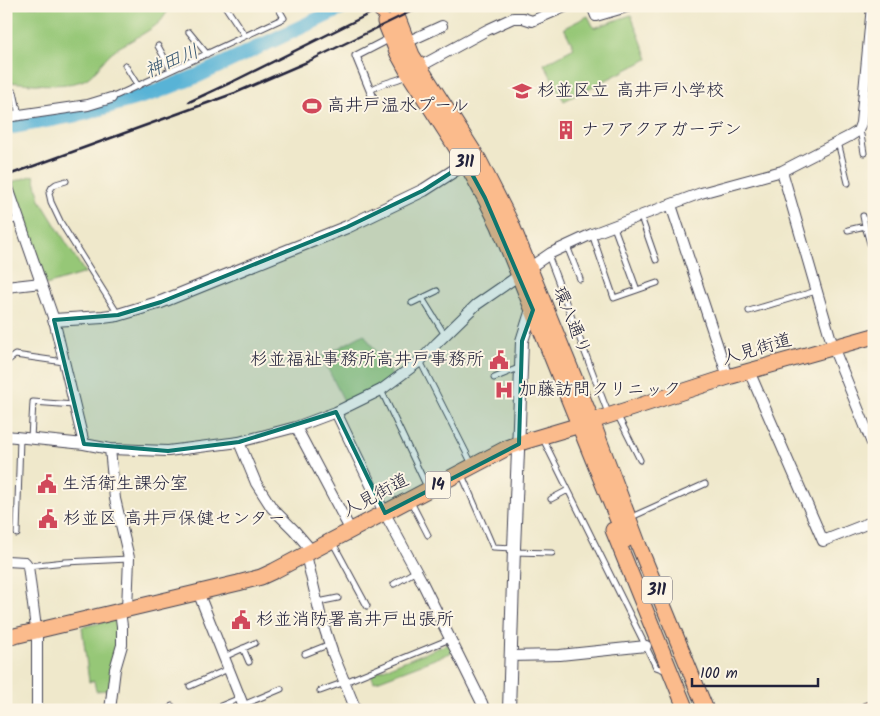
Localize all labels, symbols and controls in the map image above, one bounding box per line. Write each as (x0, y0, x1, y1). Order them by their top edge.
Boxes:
water label: 神田川 (140, 37, 204, 87)
place label: 杉並区立 高井戸小学校 (537, 77, 724, 106)
school or university icon: 杉並区立 高井戸小学校 (511, 80, 533, 102)
place label: 高井戸温水プール (327, 92, 469, 121)
sports icon: 高井戸温水プール (301, 95, 323, 117)
place label: ナフアクアガーデン (581, 116, 742, 145)
building icon: ナフアクアガーデン (555, 119, 577, 141)
road number: 311 (450, 148, 480, 176)
street label: 環八通り (544, 282, 598, 360)
street label: 人見街道 (718, 326, 796, 374)
place label: 杉並福祉事務所高井戸事務所 (250, 346, 484, 375)
public building icon: 杉並福祉事務所高井戸事務所 (488, 349, 510, 371)
place label: 加藤訪問クリニック (519, 376, 681, 405)
hospital icon: 加藤訪問クリニック (493, 379, 515, 401)
street label: 人見街道 (337, 466, 415, 526)
place label: 生活衛生課分室 (62, 470, 188, 499)
road number: 14 (426, 472, 450, 498)
public building icon: 生活衛生課分室 (36, 473, 58, 495)
place label: 杉並区 高井戸保健センター (63, 505, 286, 534)
public building icon: 杉並区 高井戸保健センター (37, 508, 59, 530)
road number: 311 (642, 576, 672, 604)
place label: 杉並消防署高井戸出張所 (256, 606, 454, 635)
public building icon: 杉並消防署高井戸出張所 (230, 609, 252, 631)
scale bar (692, 656, 819, 688)
text: 100 m (700, 662, 738, 686)

